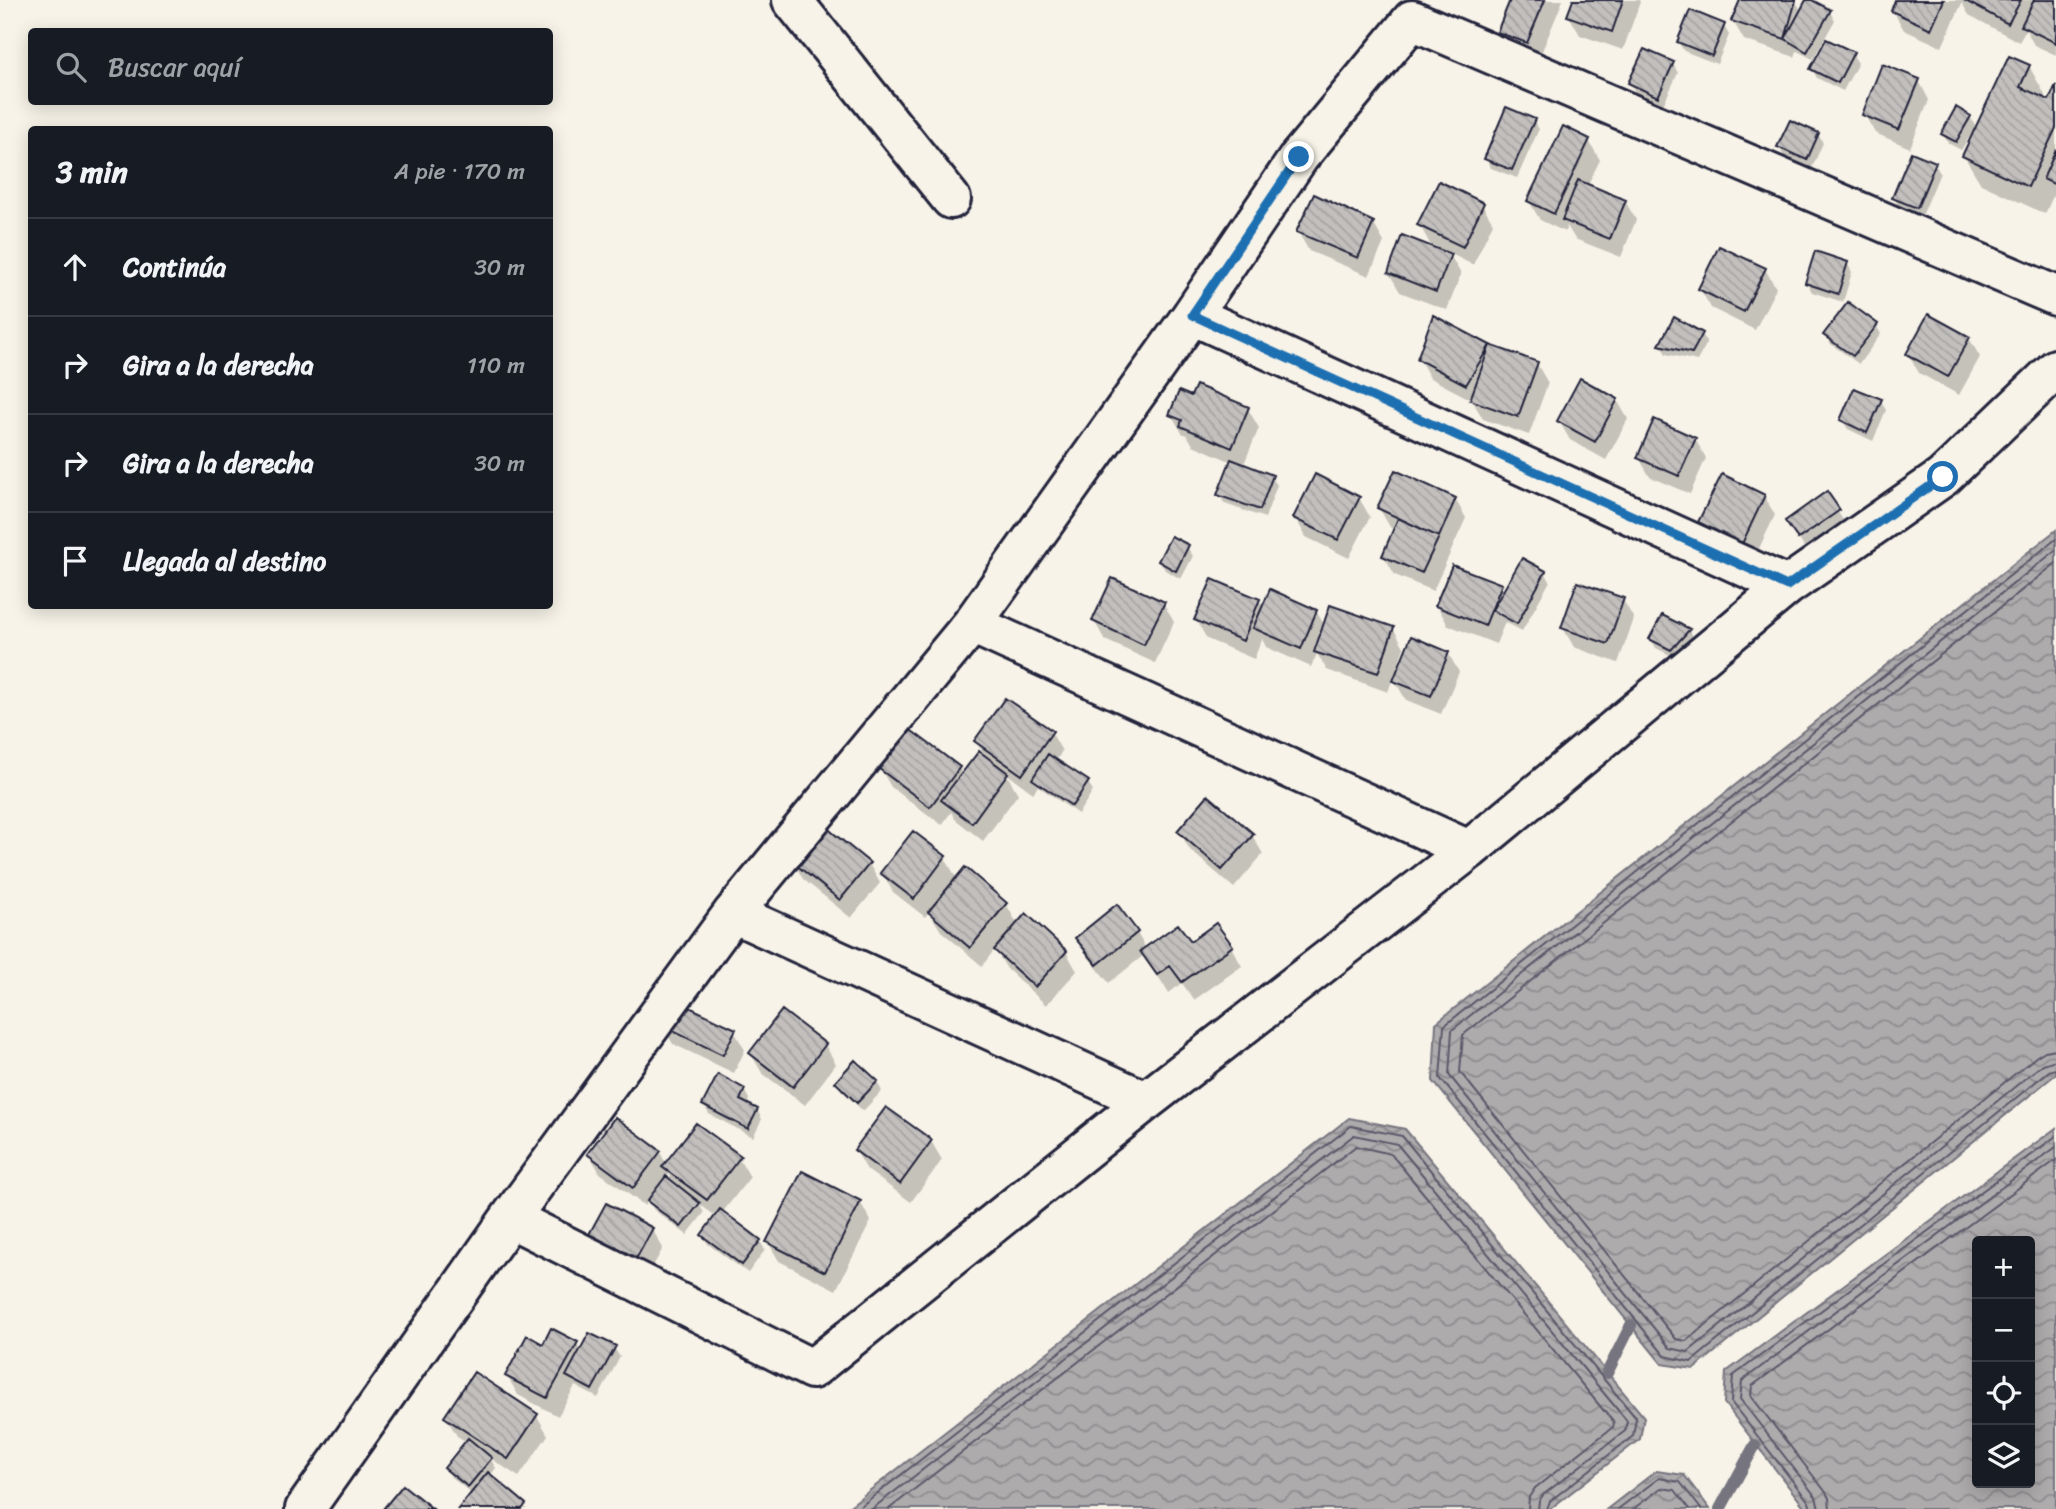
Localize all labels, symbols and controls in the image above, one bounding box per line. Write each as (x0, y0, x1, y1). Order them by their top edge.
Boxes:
search box (28, 28, 553, 105)
text: Buscar aquí (108, 44, 241, 90)
icon: search (52, 48, 90, 86)
route end (1283, 141, 1314, 172)
text: 3 min (56, 145, 128, 199)
text: A pie · 170 m (394, 151, 525, 192)
text: Continúa (123, 244, 226, 290)
text: 30 m (474, 247, 525, 288)
icon: ahead (56, 248, 94, 286)
text: Gira a la derecha (123, 342, 314, 388)
text: 110 m (467, 345, 525, 386)
icon: right (56, 346, 94, 384)
text: Gira a la derecha (123, 440, 314, 486)
text: 30 m (474, 443, 525, 484)
icon: right (56, 444, 94, 482)
route start (1927, 461, 1958, 492)
text: Llegada al destino (123, 538, 326, 584)
icon: arrive (56, 542, 94, 580)
map controls (1972, 1236, 2035, 1488)
button: + (1972, 1236, 2035, 1299)
button: − (1972, 1299, 2035, 1362)
button: locate (1972, 1362, 2035, 1425)
button: layers (1972, 1425, 2035, 1488)

